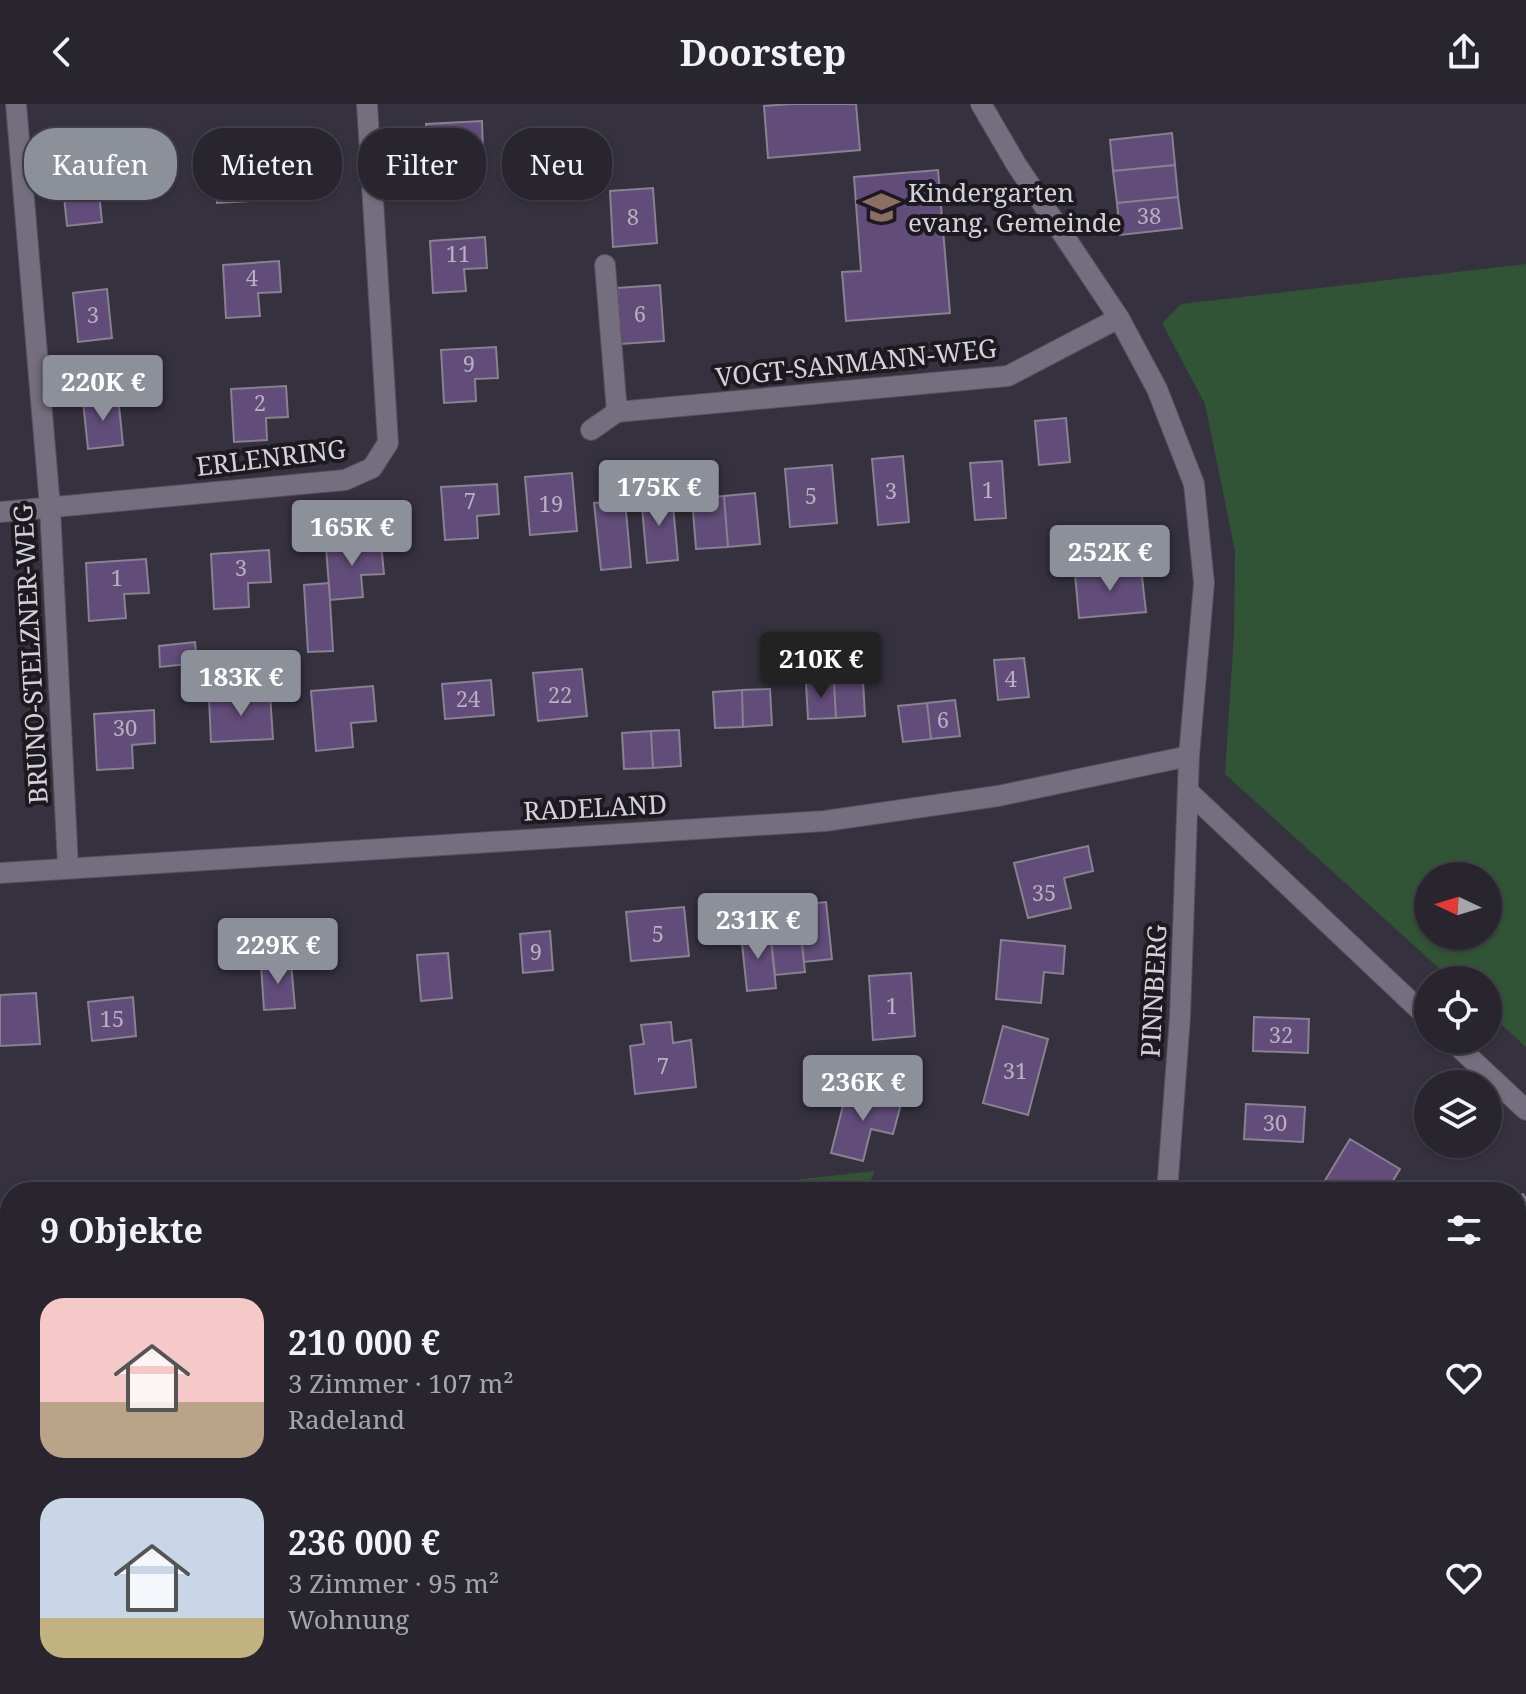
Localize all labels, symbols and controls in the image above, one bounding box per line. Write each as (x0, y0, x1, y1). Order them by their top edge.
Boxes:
text: Doorstep (680, 28, 846, 77)
icon: back (40, 30, 84, 74)
icon: share (1442, 30, 1486, 74)
chip: Kaufen (24, 128, 177, 200)
chip: Mieten (193, 128, 342, 200)
chip: Filter (358, 128, 486, 200)
chip: Neu (502, 128, 612, 200)
place label: Kindergarten evang. Gemeinde (908, 174, 1122, 240)
school or university icon: Kindergarten evang. Gemeinde (863, 189, 901, 227)
house number: 38 (1137, 200, 1161, 230)
house number: 8 (627, 201, 639, 231)
house number: 11 (446, 238, 470, 268)
house number: 4 (246, 262, 258, 292)
house number: 6 (634, 298, 646, 328)
house number: 3 (87, 299, 99, 329)
street label: VOGT-SANMANN-WEG (713, 329, 999, 395)
house number: 9 (463, 348, 475, 378)
pin: 220K € (38, 355, 168, 423)
text: 220K € (61, 363, 145, 399)
house number: 2 (254, 387, 266, 417)
street label: ERLENRING (194, 430, 348, 484)
pin: 175K € (594, 460, 724, 528)
text: 175K € (617, 468, 701, 504)
house number: 1 (982, 474, 994, 504)
house number: 3 (885, 475, 897, 505)
house number: 5 (805, 480, 817, 510)
house number: 7 (464, 485, 476, 515)
house number: 19 (539, 488, 563, 518)
pin: 165K € (287, 500, 417, 568)
street label: BRUNO-STELZNER-WEG (4, 503, 56, 805)
text: 165K € (310, 508, 394, 544)
pin: 252K € (1045, 525, 1175, 593)
text: 252K € (1068, 533, 1152, 569)
house number: 3 (235, 552, 247, 582)
house number: 1 (111, 562, 123, 592)
pin: 210K € (756, 632, 886, 700)
text: 210K € (779, 640, 863, 676)
pin: 183K € (176, 650, 306, 718)
text: 183K € (199, 658, 283, 694)
house number: 4 (1005, 663, 1017, 693)
house number: 22 (548, 679, 572, 709)
house number: 24 (456, 683, 480, 713)
house number: 6 (937, 704, 949, 734)
house number: 30 (113, 712, 137, 742)
street label: RADELAND (522, 785, 668, 829)
north arrow (1414, 862, 1502, 950)
map controls (1414, 862, 1502, 1158)
house number: 35 (1032, 877, 1056, 907)
pin: 231K € (693, 893, 823, 961)
text: 231K € (716, 901, 800, 937)
pin: 229K € (213, 918, 343, 986)
house number: 5 (652, 918, 664, 948)
street label: PINNBERG (1132, 923, 1174, 1058)
text: 229K € (236, 926, 320, 962)
house number: 9 (530, 936, 542, 966)
button: locate (1414, 966, 1502, 1054)
house number: 1 (886, 990, 898, 1020)
house number: 15 (100, 1003, 124, 1033)
house number: 32 (1269, 1019, 1293, 1049)
house number: 7 (657, 1050, 669, 1080)
pin: 236K € (798, 1055, 928, 1123)
house number: 31 (1003, 1055, 1027, 1085)
text: 236K € (821, 1063, 905, 1099)
button: layers (1414, 1070, 1502, 1158)
house number: 30 (1263, 1107, 1287, 1137)
text: 9 Objekte (40, 1207, 203, 1253)
icon: filters (1442, 1208, 1486, 1252)
text: 210 000 € (288, 1319, 440, 1365)
icon: home (104, 1330, 200, 1426)
icon: heart (1442, 1356, 1486, 1400)
text: 3 Zimmer · 107 m² (288, 1365, 514, 1401)
text: Radeland (288, 1401, 405, 1437)
text: 236 000 € (288, 1519, 440, 1565)
icon: home (104, 1530, 200, 1626)
icon: heart (1442, 1556, 1486, 1600)
text: 3 Zimmer · 95 m² (288, 1565, 499, 1601)
text: Wohnung (288, 1601, 409, 1637)

